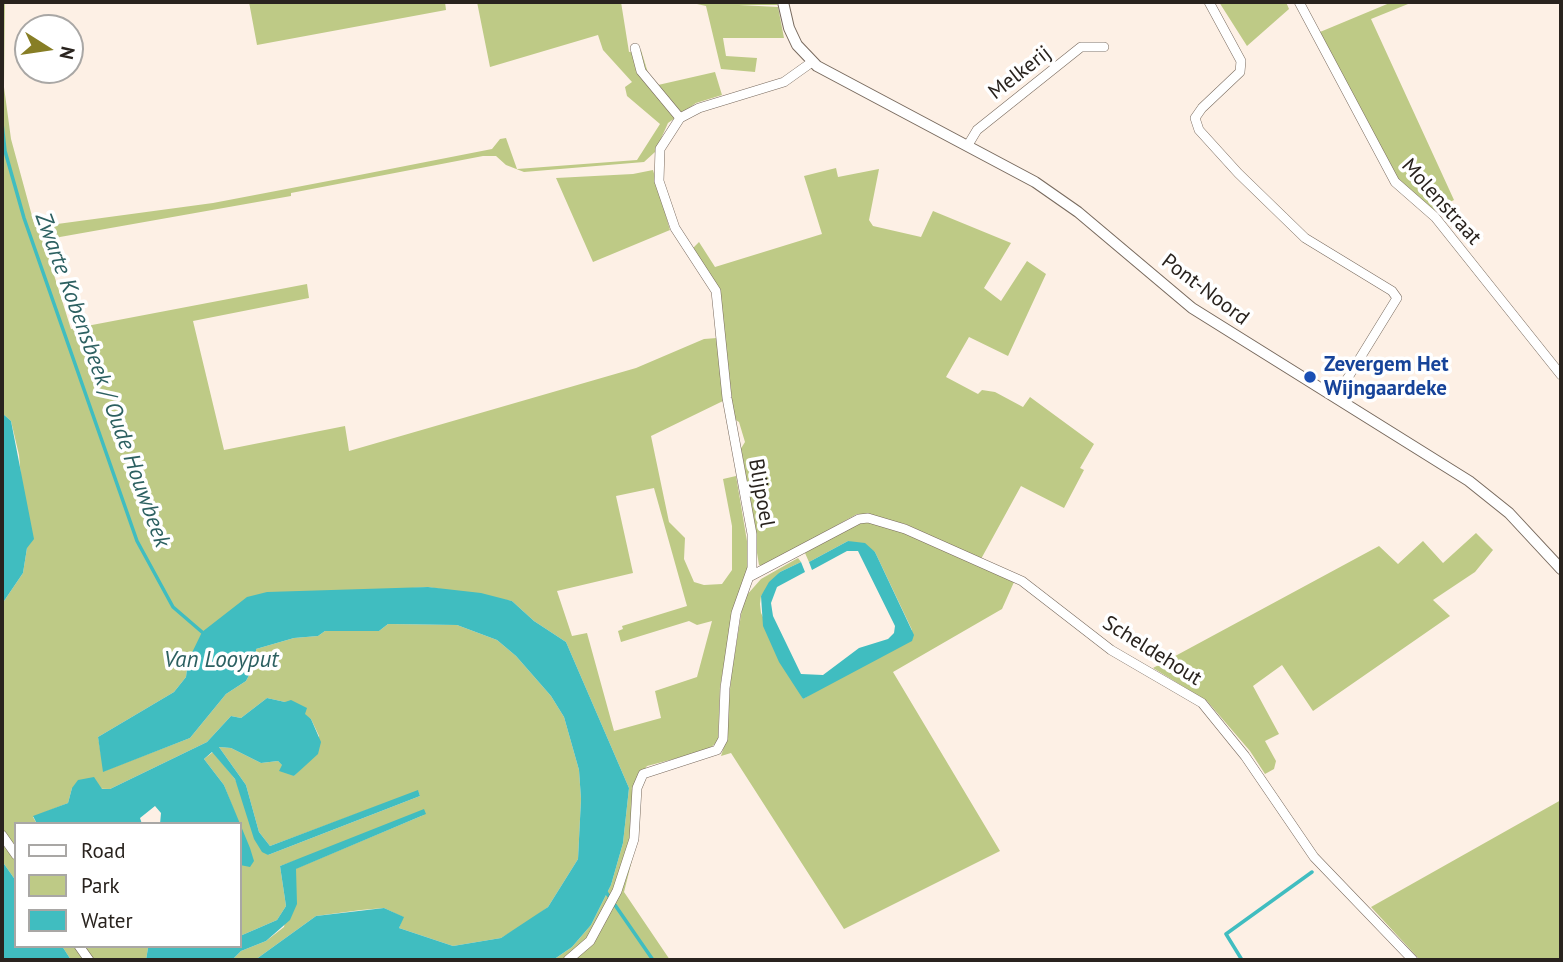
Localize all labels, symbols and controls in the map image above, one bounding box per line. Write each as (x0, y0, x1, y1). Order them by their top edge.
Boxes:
north arrow (14, 14, 84, 84)
street label: Melkerij (984, 41, 1056, 105)
text: N (55, 44, 81, 62)
street label: Molenstraat (1396, 154, 1486, 250)
water label: Zwarte Kobensbeek / Oude Houwbeek (28, 209, 176, 551)
street label: Pont-Noord (1156, 249, 1254, 331)
place label: Zevergem Het Wijngaardeke (1324, 352, 1449, 402)
marker: Zevergem Het Wijngaardeke (1302, 369, 1318, 385)
street label: Blijpoel (743, 457, 779, 529)
street label: Scheldehout (1098, 611, 1206, 691)
water label: Van Looyput (164, 646, 278, 674)
legend (14, 822, 242, 948)
text: Road (81, 837, 125, 864)
text: Park (81, 872, 120, 899)
text: Water (81, 907, 133, 934)

